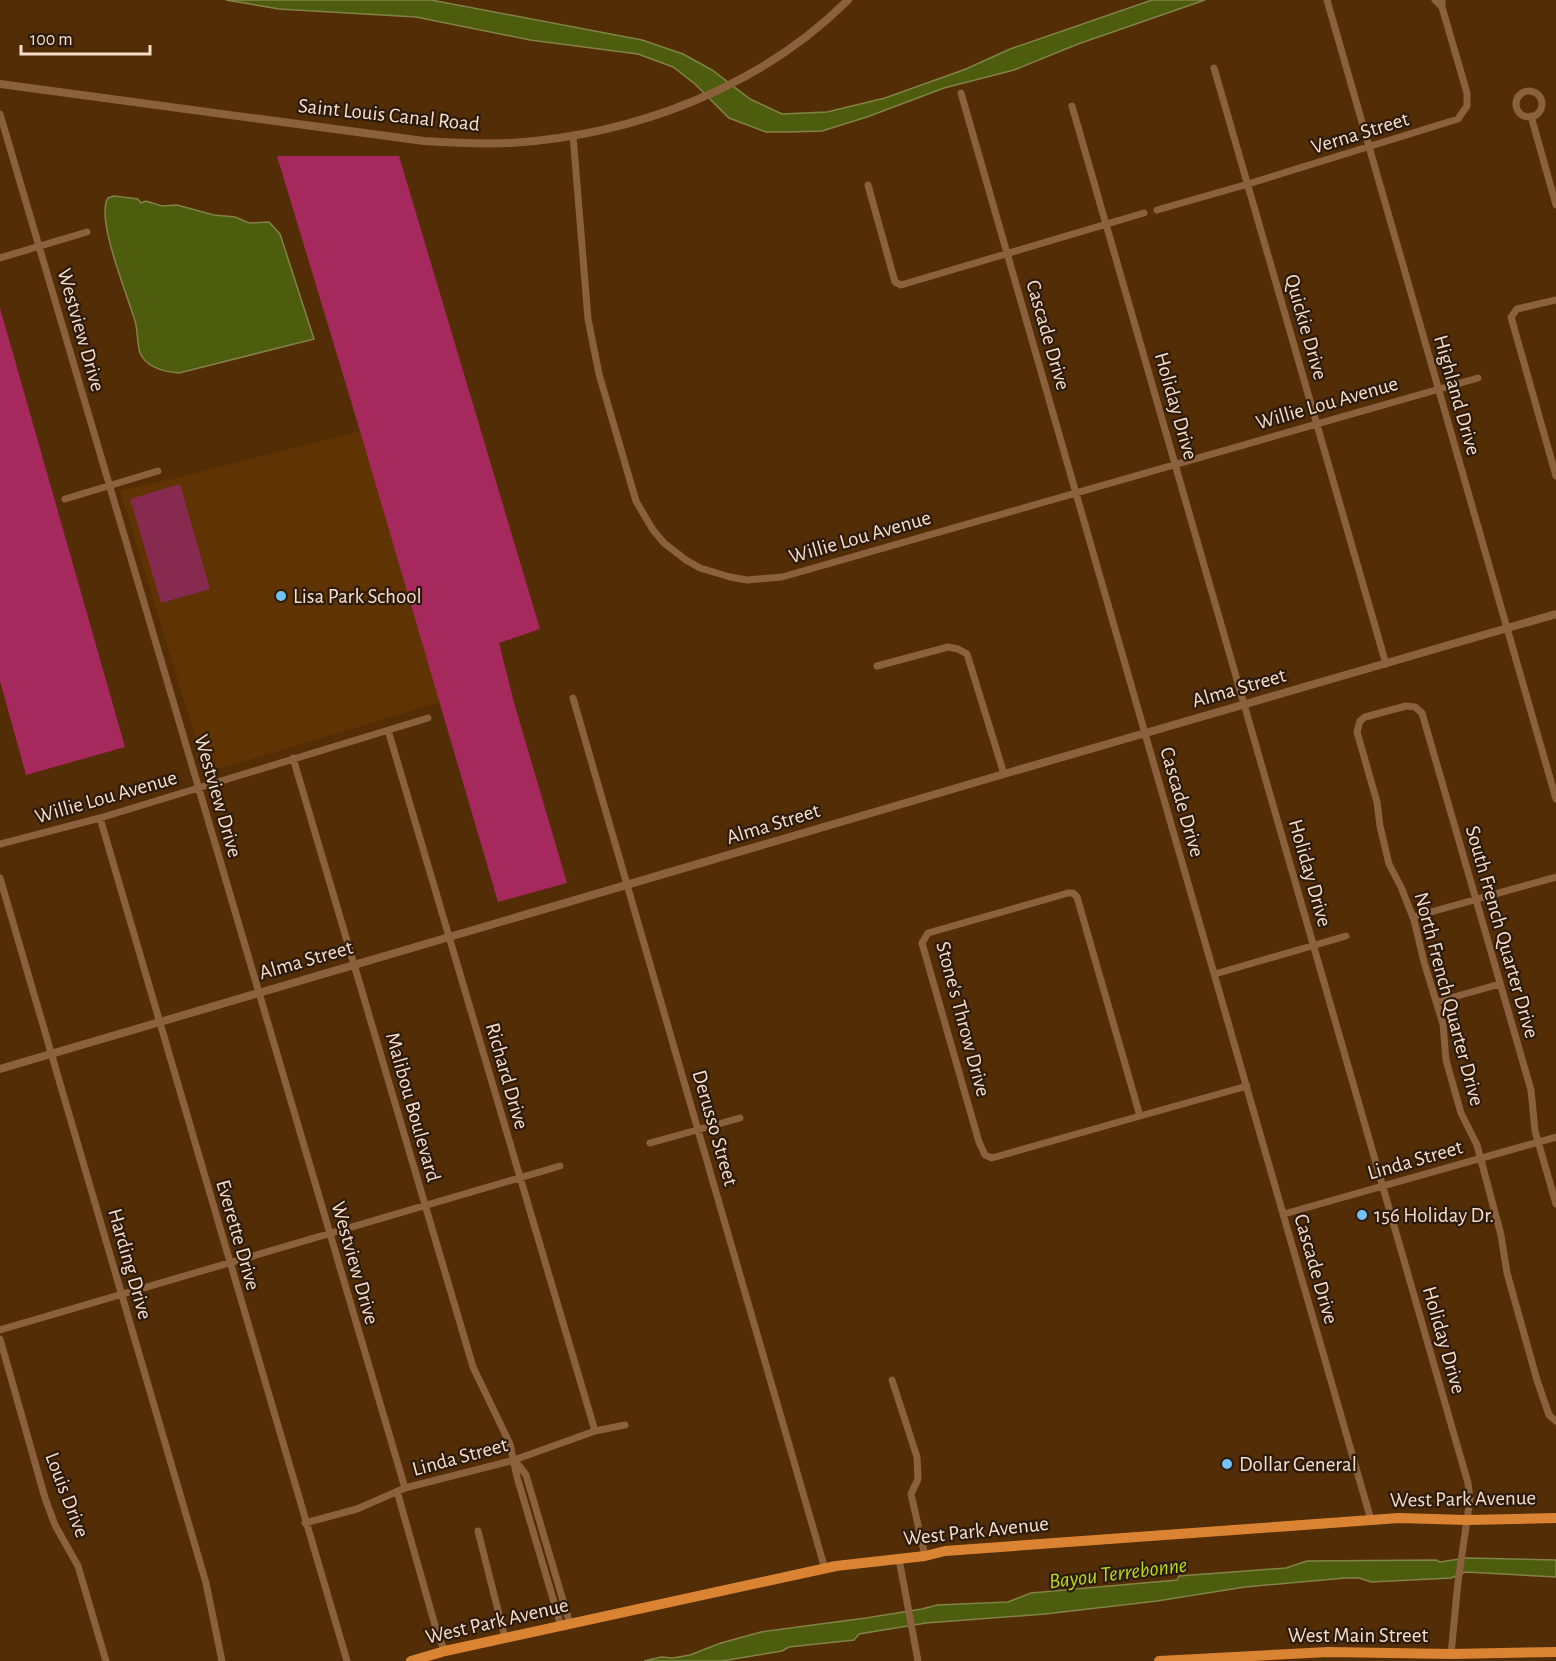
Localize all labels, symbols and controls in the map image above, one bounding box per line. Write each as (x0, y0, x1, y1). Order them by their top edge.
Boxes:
scale bar (21, 18, 150, 56)
text: 100 m (30, 31, 73, 49)
street label: Saint Louis Canal Road (297, 95, 481, 135)
street label: Verna Street (1309, 108, 1412, 158)
street label: Westview Drive (53, 266, 109, 394)
street label: Quickie Drive (1281, 272, 1331, 382)
street label: Cascade Drive (1022, 277, 1074, 393)
street label: Highland Drive (1430, 332, 1484, 458)
street label: Holiday Drive (1151, 350, 1201, 462)
street label: Willie Lou Avenue (1254, 373, 1400, 433)
street label: Willie Lou Avenue (787, 507, 933, 567)
place label: Lisa Park School (293, 586, 422, 607)
marker: Lisa Park School (274, 589, 288, 603)
street label: Alma Street (1190, 664, 1289, 711)
street label: Westview Drive (190, 732, 246, 860)
street label: Cascade Drive (1156, 744, 1208, 860)
street label: Willie Lou Avenue (33, 767, 179, 827)
street label: Alma Street (724, 800, 823, 848)
street label: Holiday Drive (1285, 817, 1335, 929)
street label: South French Quarter Drive (1462, 823, 1542, 1041)
street label: North French Quarter Drive (1410, 890, 1488, 1108)
street label: Alma Street (257, 936, 356, 983)
street label: Stone's Throw Drive (932, 939, 994, 1099)
street label: Richard Drive (482, 1020, 532, 1132)
street label: Malibou Boulevard (382, 1030, 444, 1184)
street label: Derusso Street (688, 1068, 742, 1189)
street label: Linda Street (1365, 1136, 1465, 1184)
street label: Everette Drive (212, 1177, 264, 1293)
street label: Westview Drive (327, 1199, 383, 1327)
place label: 156 Holiday Dr. (1374, 1205, 1494, 1226)
street label: Harding Drive (104, 1206, 156, 1322)
marker: 156 Holiday Dr. (1355, 1208, 1369, 1222)
street label: Cascade Drive (1290, 1211, 1342, 1327)
street label: Holiday Drive (1419, 1284, 1469, 1396)
street label: Linda Street (410, 1434, 510, 1480)
street label: Louis Drive (41, 1449, 93, 1541)
place label: Dollar General (1239, 1454, 1357, 1475)
marker: Dollar General (1220, 1457, 1234, 1471)
street label: West Park Avenue (1390, 1487, 1536, 1511)
street label: West Park Avenue (902, 1513, 1050, 1549)
water label: Bayou Terrebonne (1048, 1554, 1188, 1592)
street label: West Park Avenue (423, 1594, 571, 1648)
street label: West Main Street (1288, 1625, 1428, 1646)

